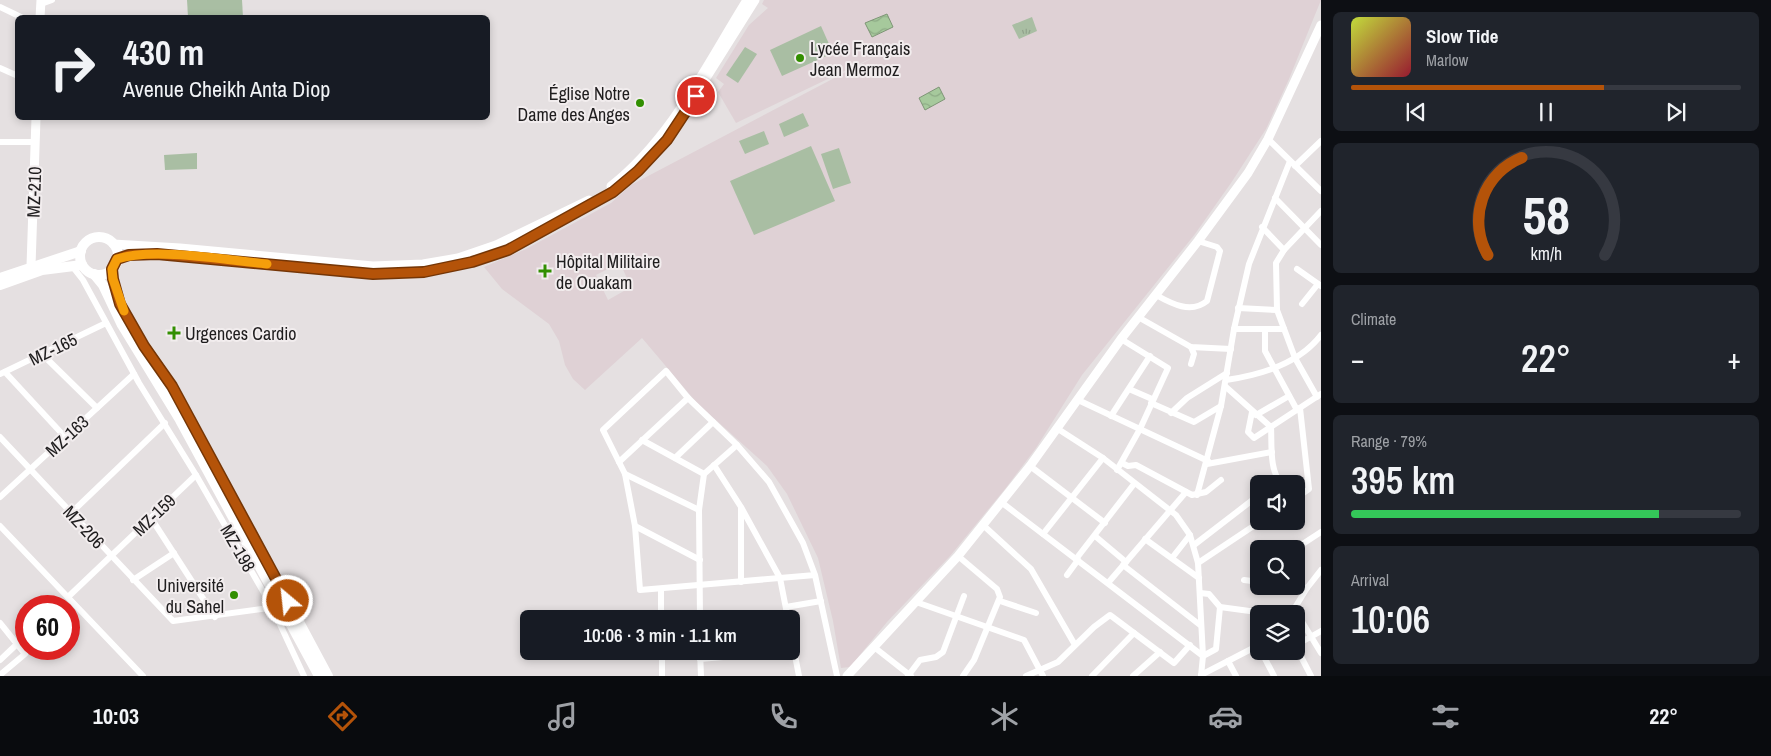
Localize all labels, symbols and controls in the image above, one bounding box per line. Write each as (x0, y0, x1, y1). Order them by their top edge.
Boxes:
text: Slow Tide (1426, 23, 1498, 49)
text: 430 m (123, 29, 204, 76)
icon: right (40, 35, 105, 100)
place label: Lycée Français Jean Mermoz (810, 36, 910, 82)
text: Marlow (1426, 49, 1468, 71)
marker: Lycée Français Jean Mermoz (794, 52, 806, 64)
text: Avenue Cheikh Anta Diop (123, 74, 330, 104)
pin (675, 75, 717, 117)
place label: Église Notre Dame des Anges (518, 81, 630, 127)
icon: arrive (682, 82, 710, 110)
marker: Église Notre Dame des Anges (634, 97, 646, 109)
icon: previous (1402, 98, 1430, 126)
icon: pause (1532, 98, 1560, 126)
icon: next (1662, 98, 1690, 126)
street label: MZ-210 (21, 166, 47, 218)
text: 58 (1522, 180, 1570, 250)
text: km/h (1530, 242, 1562, 266)
place label: Hôpital Militaire de Ouakam (556, 249, 660, 295)
marker: Hôpital Militaire de Ouakam (538, 264, 552, 278)
text: Climate (1351, 308, 1396, 330)
place label: Urgences Cardio (185, 321, 297, 346)
marker: Urgences Cardio (167, 326, 181, 340)
street label: MZ-165 (25, 327, 81, 371)
text: 22° (1521, 333, 1571, 384)
text: − (1351, 340, 1364, 378)
text: + (1728, 340, 1741, 378)
street label: MZ-163 (40, 410, 94, 462)
text: Range · 79% (1351, 430, 1427, 452)
text: 395 km (1351, 455, 1455, 506)
map controls (1250, 475, 1305, 660)
button: sound (1250, 475, 1305, 530)
street label: MZ-159 (127, 488, 181, 542)
street label: MZ-206 (58, 500, 110, 554)
street label: MZ-198 (214, 520, 262, 576)
button: search (1250, 540, 1305, 595)
text: Arrival (1351, 569, 1389, 591)
place label: Université du Sahel (157, 573, 224, 619)
position arrow (261, 574, 313, 626)
marker: Université du Sahel (228, 589, 240, 601)
text: 10:06 (1351, 594, 1430, 645)
speed limit sign: 60 (15, 595, 80, 660)
button: layers (1250, 605, 1305, 660)
text: 10:06 · 3 min · 1.1 km (583, 622, 737, 648)
icon: directions (325, 699, 360, 734)
icon: music (545, 699, 580, 734)
icon: phone (766, 699, 801, 734)
icon: climate (987, 699, 1022, 734)
icon: car (1208, 699, 1243, 734)
icon: filters (1428, 699, 1463, 734)
text: 10:03 (93, 701, 139, 731)
text: 22° (1649, 701, 1678, 731)

